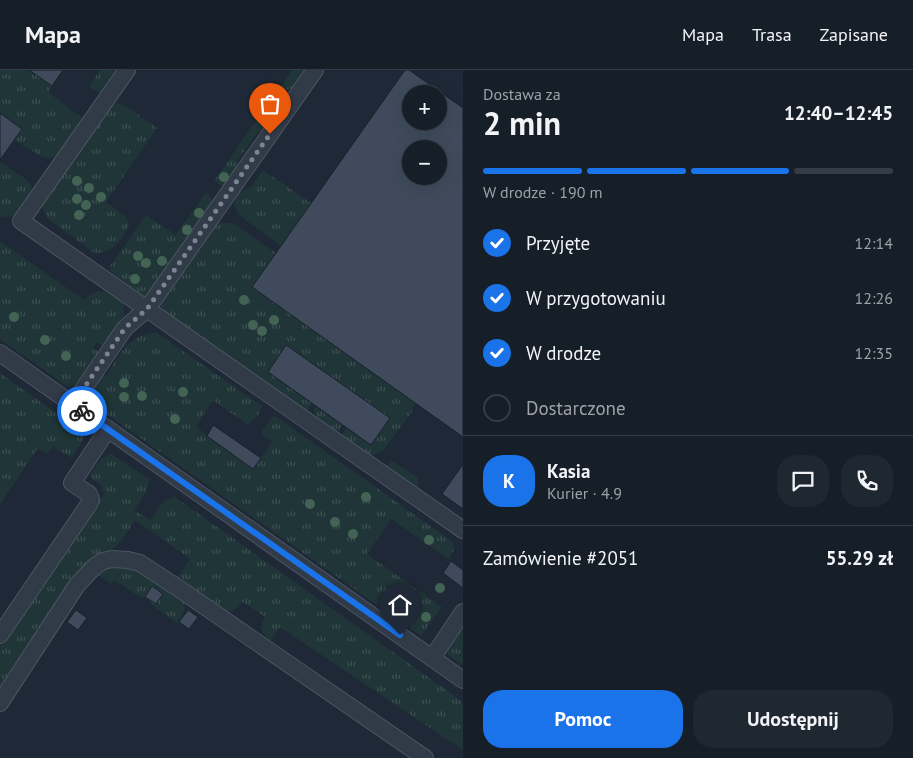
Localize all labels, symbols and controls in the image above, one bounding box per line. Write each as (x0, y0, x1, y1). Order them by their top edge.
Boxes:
text: Mapa (25, 19, 81, 50)
text: Mapa (682, 23, 724, 46)
text: Trasa (752, 23, 792, 46)
text: Zapisane (820, 23, 888, 46)
pin (249, 83, 291, 134)
text: Dostawa za (483, 84, 561, 104)
map controls (402, 85, 447, 185)
button: + (402, 85, 447, 130)
icon: bag (256, 90, 284, 118)
text: 12:40–12:45 (784, 101, 893, 125)
text: 2 min (483, 102, 561, 144)
button: − (402, 140, 447, 185)
text: W drodze · 190 m (483, 182, 603, 202)
icon: check (483, 229, 511, 257)
text: Przyjęte (526, 231, 590, 255)
text: 12:14 (855, 233, 893, 253)
icon: check (483, 284, 511, 312)
text: W przygotowaniu (526, 286, 666, 310)
text: 12:26 (855, 288, 893, 308)
icon: check (483, 339, 511, 367)
text: W drodze (526, 341, 601, 365)
text: 12:35 (855, 343, 893, 363)
courier (57, 386, 107, 436)
text: Dostarczone (526, 396, 626, 420)
icon: bike (68, 397, 96, 425)
button: chat (777, 455, 829, 507)
button: phone (841, 455, 893, 507)
text: Kasia (547, 459, 590, 483)
text: K (503, 469, 515, 493)
text: Kurier · 4.9 (547, 483, 622, 503)
text: Zamówienie #2051 (483, 546, 638, 570)
text: 55.29 zł (826, 546, 893, 570)
pin (379, 584, 421, 635)
icon: home (386, 591, 414, 619)
button: Pomoc (483, 690, 683, 748)
button: Udostępnij (693, 690, 893, 748)

